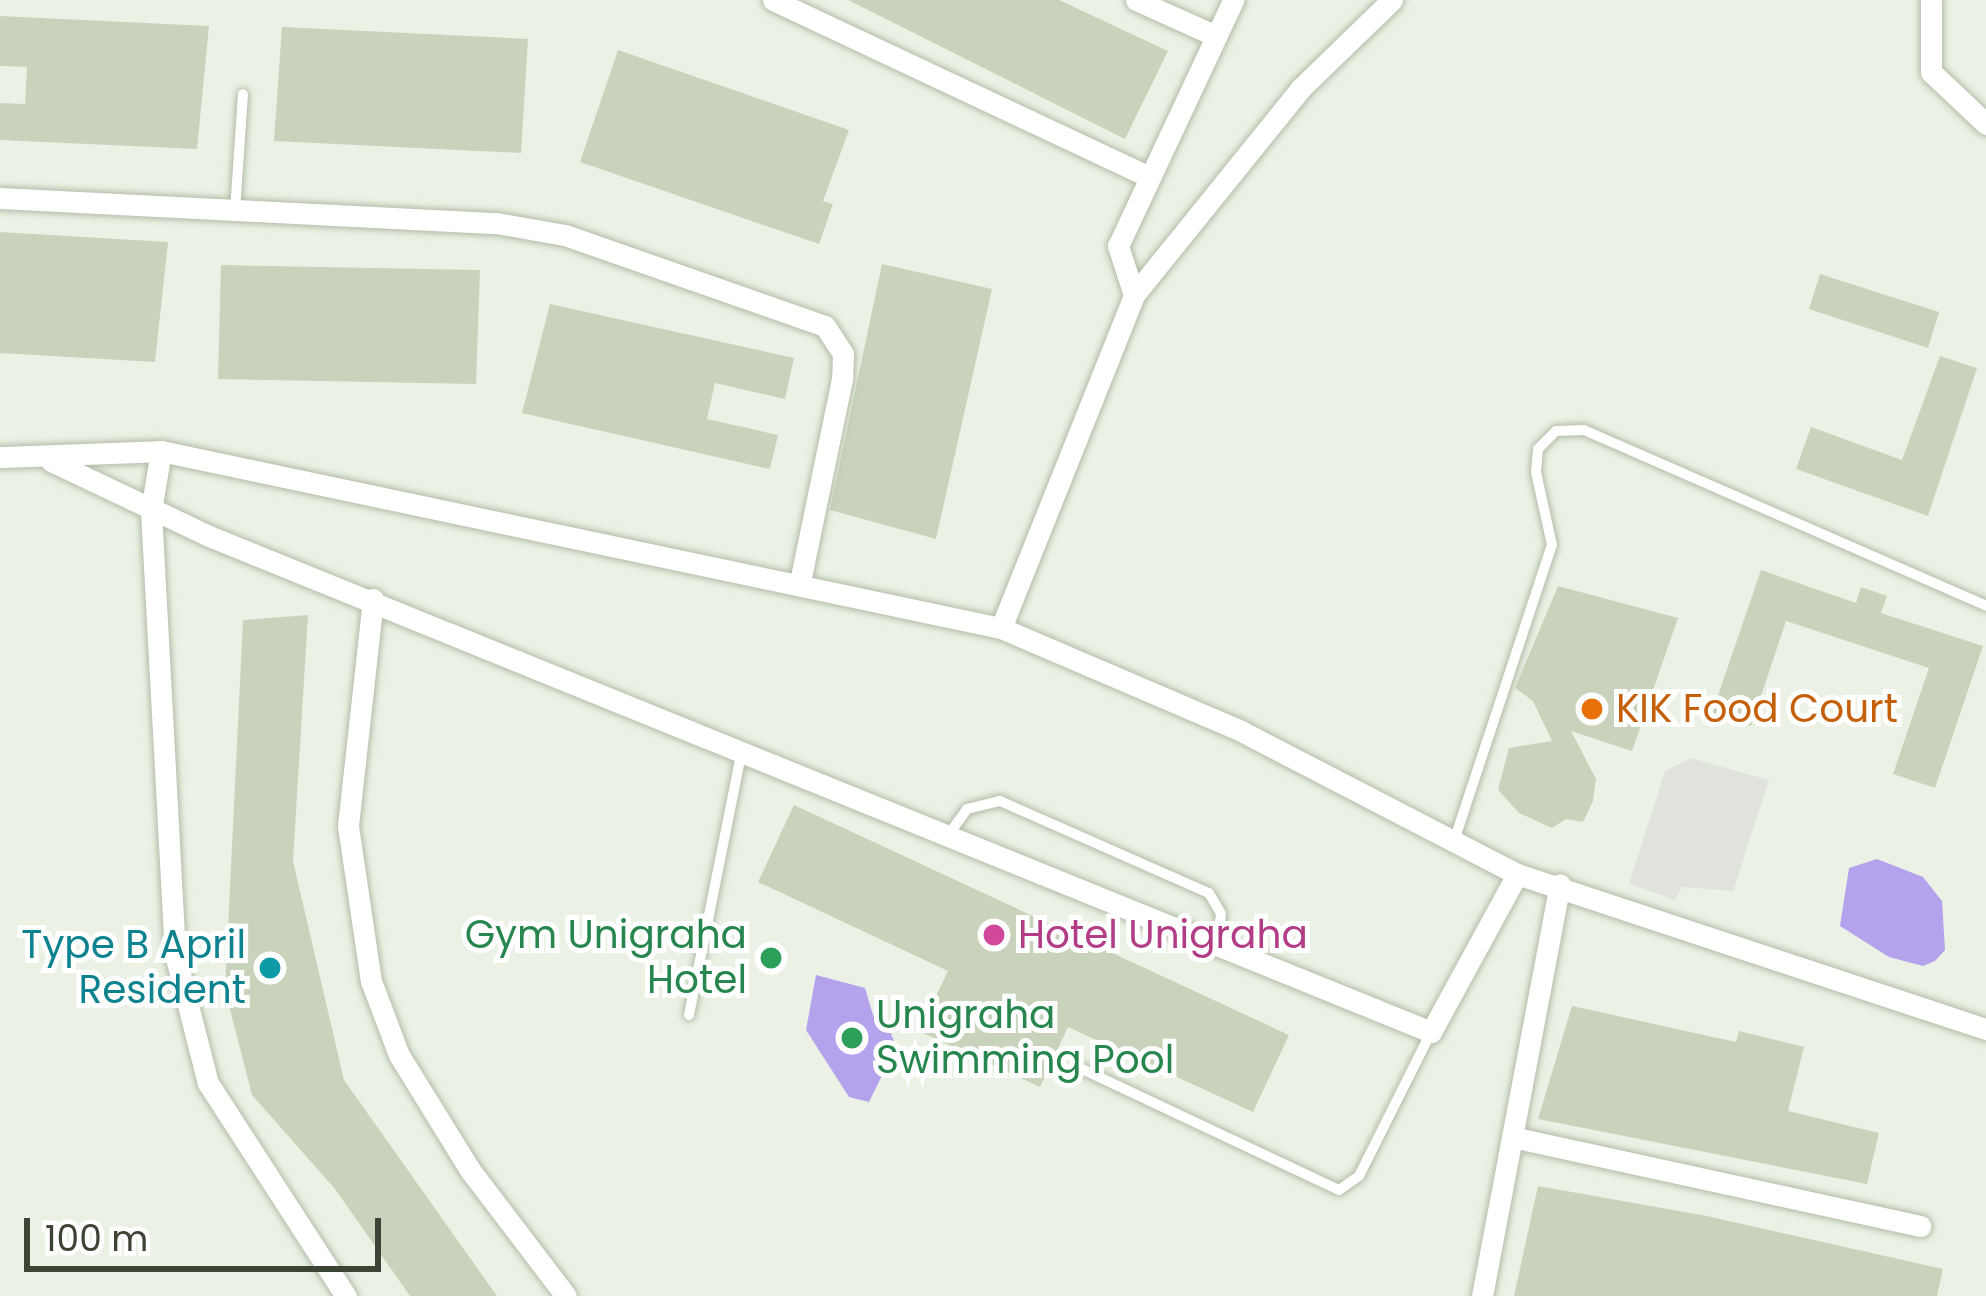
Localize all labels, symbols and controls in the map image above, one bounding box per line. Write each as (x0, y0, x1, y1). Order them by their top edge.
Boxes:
place label: KIK Food Court (1616, 686, 1898, 732)
marker: KIK Food Court (1579, 696, 1605, 722)
place label: Hotel Unigraha (1018, 912, 1308, 958)
place label: Gym Unigraha Hotel (465, 913, 747, 1004)
marker: Hotel Unigraha (981, 922, 1007, 948)
place label: Type B April Resident (21, 923, 246, 1014)
marker: Gym Unigraha Hotel (758, 945, 784, 971)
marker: Type B April Resident (257, 955, 283, 981)
place label: Unigraha Swimming Pool (876, 993, 1174, 1084)
marker: Unigraha Swimming Pool (839, 1025, 865, 1051)
scale bar (30, 1194, 387, 1268)
text: 100 m (45, 1213, 148, 1264)

